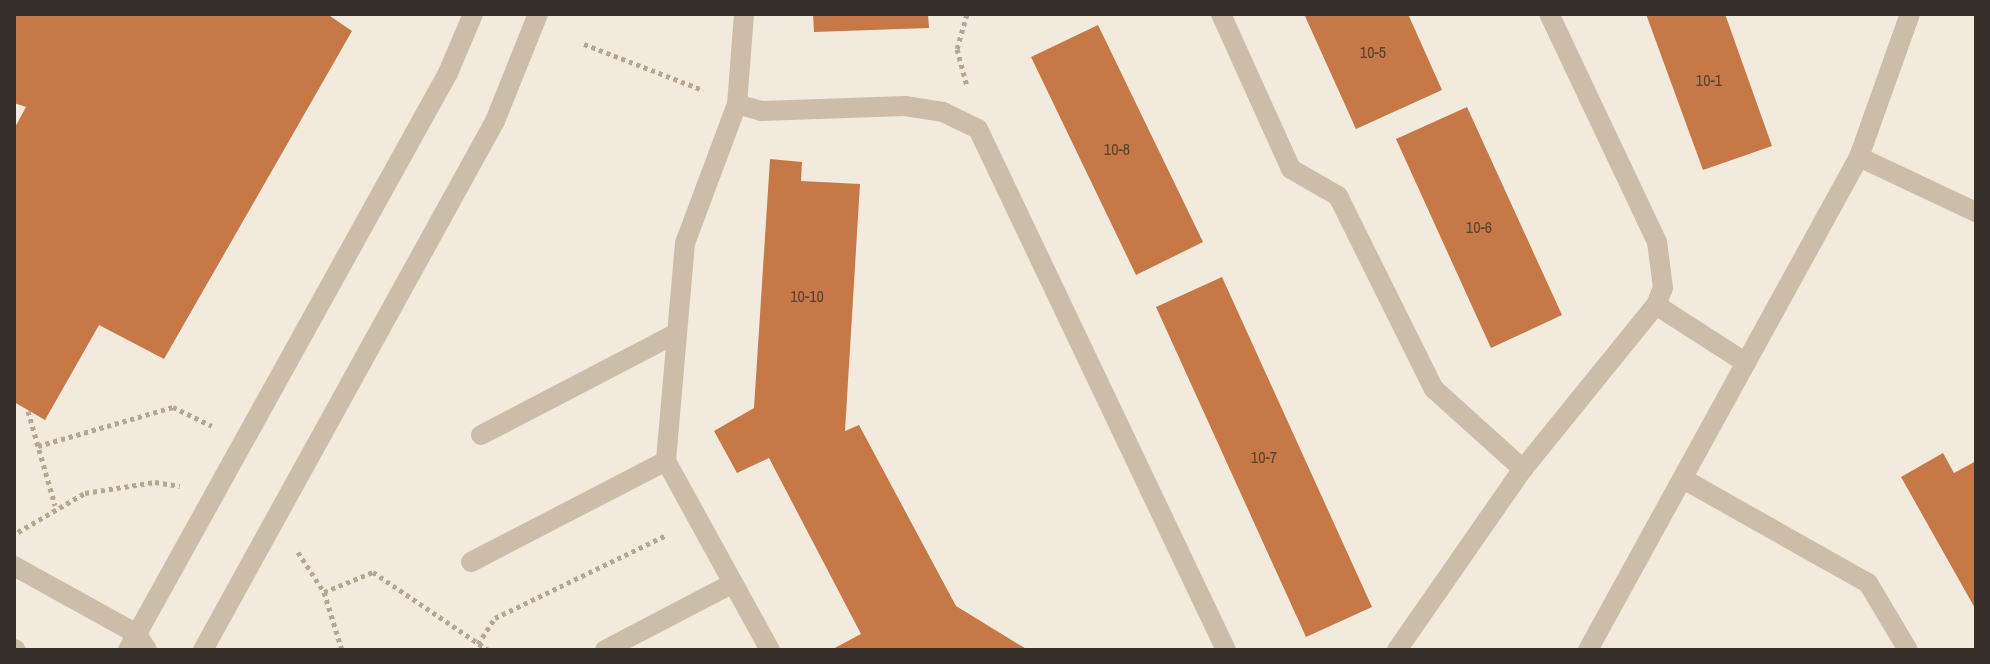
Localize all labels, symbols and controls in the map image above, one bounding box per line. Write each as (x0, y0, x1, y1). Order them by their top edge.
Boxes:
house number: 10-5 (1360, 42, 1386, 62)
house number: 10-1 (1696, 70, 1722, 90)
house number: 10-8 (1104, 139, 1130, 159)
house number: 10-6 (1466, 217, 1492, 237)
house number: 10-10 (790, 286, 824, 306)
house number: 10-7 (1251, 447, 1277, 467)

